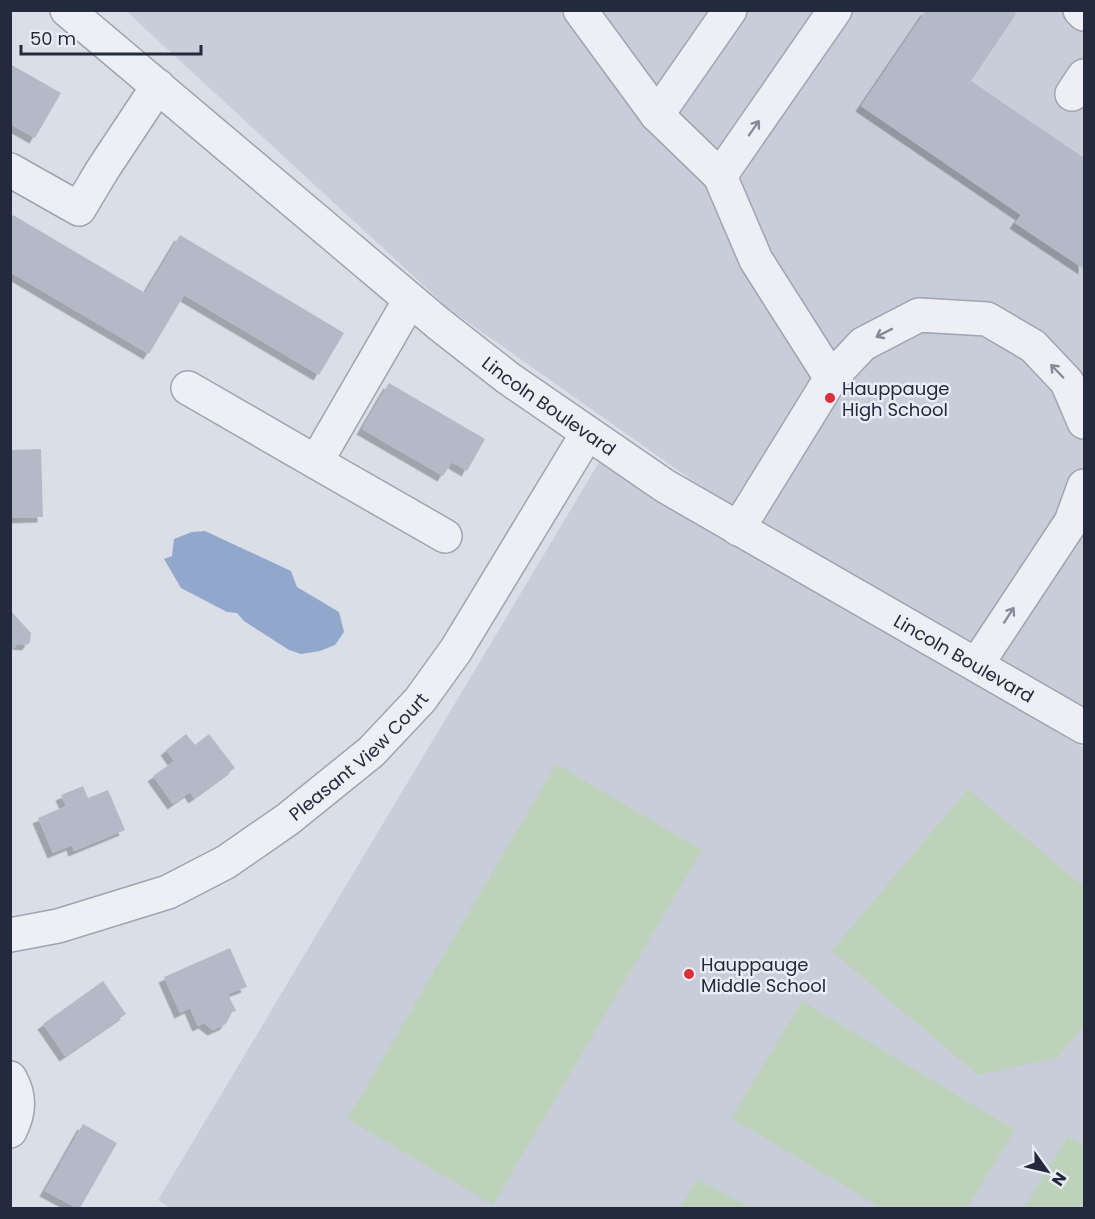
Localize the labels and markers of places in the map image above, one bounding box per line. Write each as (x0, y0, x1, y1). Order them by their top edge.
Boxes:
place label: Hauppauge High School (842, 376, 950, 422)
marker: Hauppauge High School (823, 391, 837, 405)
place label: Hauppauge Middle School (701, 952, 826, 998)
marker: Hauppauge Middle School (682, 967, 696, 981)

